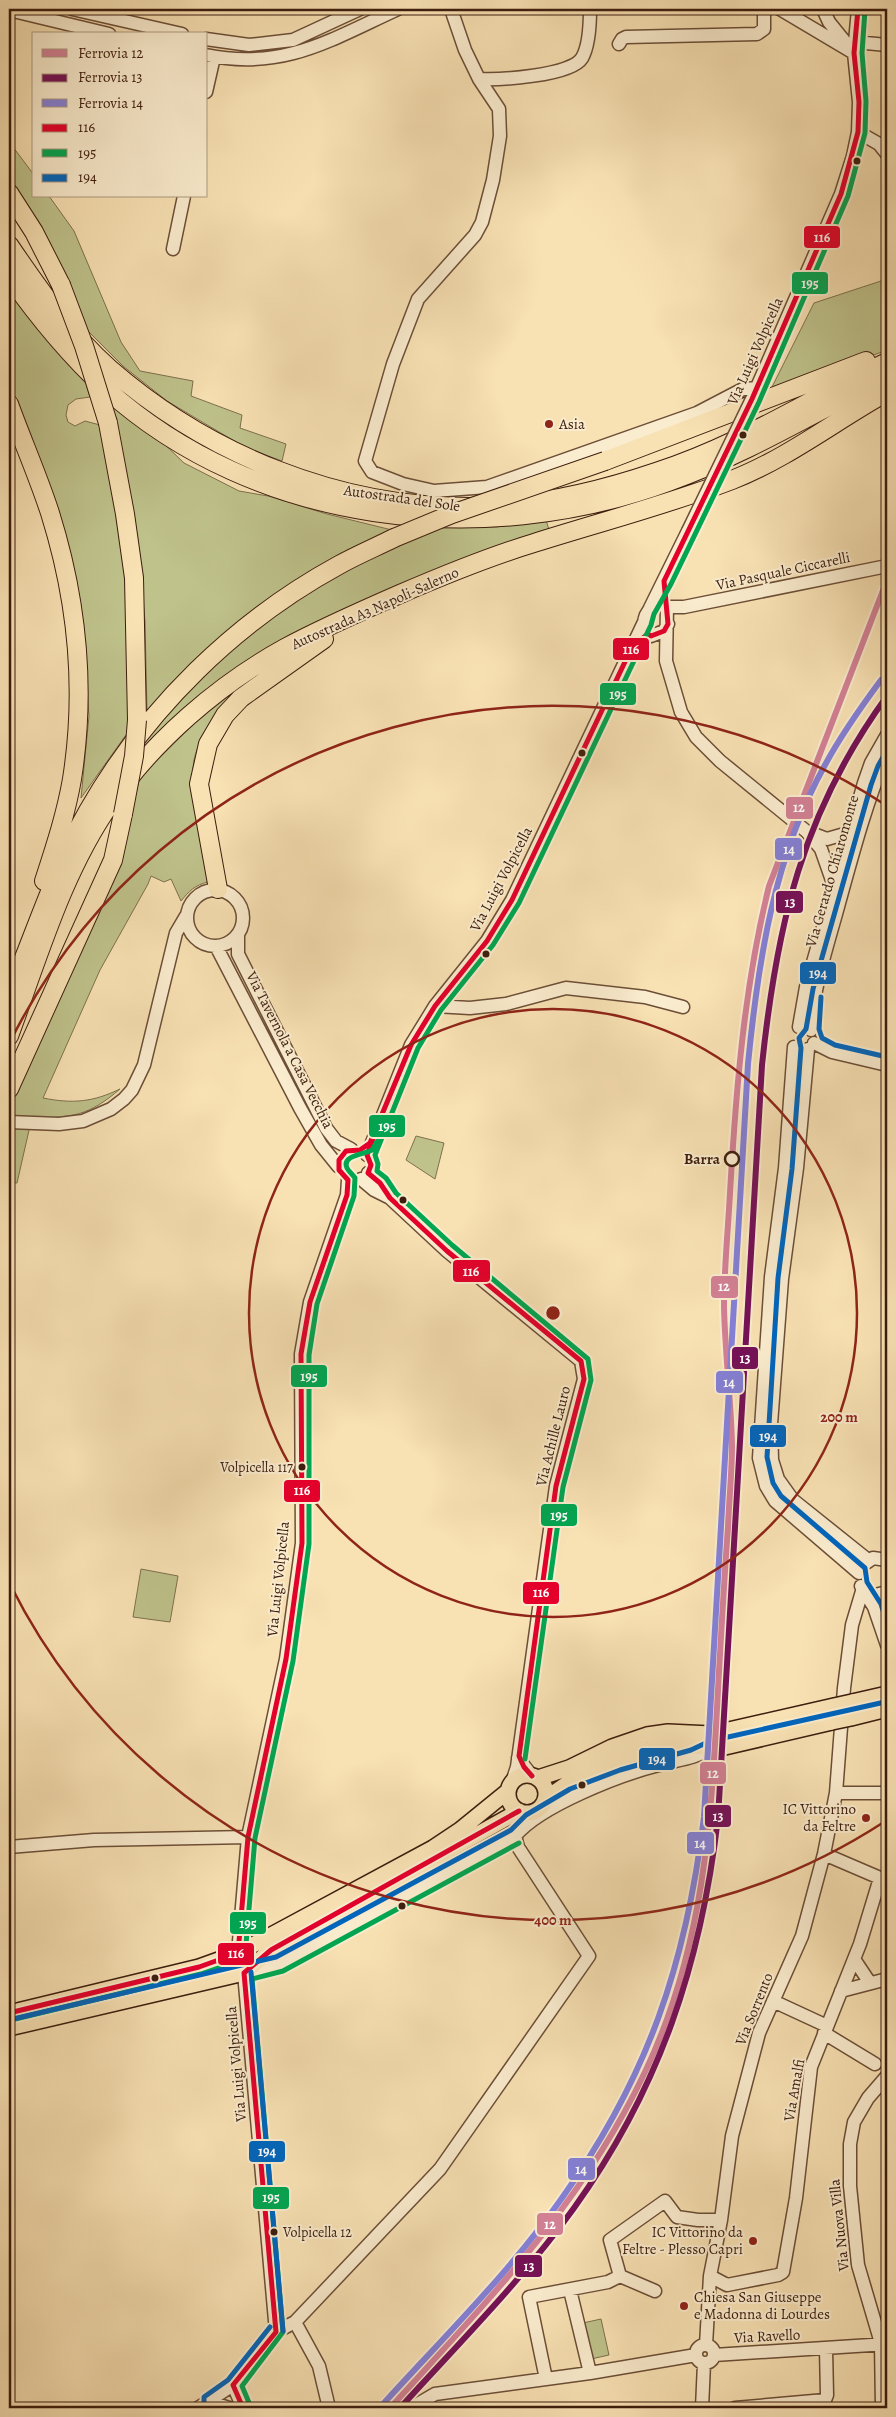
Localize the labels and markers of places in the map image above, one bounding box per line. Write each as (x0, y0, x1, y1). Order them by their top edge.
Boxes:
unlabelled marker (852, 156, 862, 166)
place label: Asia (558, 414, 585, 434)
marker: Asia (543, 418, 555, 430)
unlabelled marker (738, 430, 748, 440)
unlabelled marker (577, 748, 587, 758)
unlabelled marker (481, 949, 491, 959)
place label: Barra (684, 1149, 721, 1169)
marker: Barra (724, 1151, 740, 1167)
unlabelled marker (398, 1195, 408, 1205)
centre of rings (544, 1304, 562, 1322)
place label: Volpicella 117 (219, 1458, 293, 1477)
marker: Volpicella 117 (297, 1462, 307, 1472)
unlabelled marker (577, 1780, 587, 1790)
place label: IC Vittorino da Feltre (782, 1799, 856, 1836)
marker: IC Vittorino da Feltre (860, 1812, 872, 1824)
unlabelled marker (397, 1901, 407, 1911)
unlabelled marker (150, 1973, 160, 1983)
place label: IC Vittorino da Feltre - Plesso Capri (622, 2222, 743, 2259)
place label: Volpicella 12 (282, 2223, 352, 2242)
marker: Volpicella 12 (269, 2227, 279, 2237)
marker: IC Vittorino da Feltre - Plesso Capri (747, 2235, 759, 2247)
place label: Chiesa San Giuseppe e Madonna di Lourdes (694, 2287, 830, 2324)
marker: Chiesa San Giuseppe e Madonna di Lourdes (678, 2300, 690, 2312)

